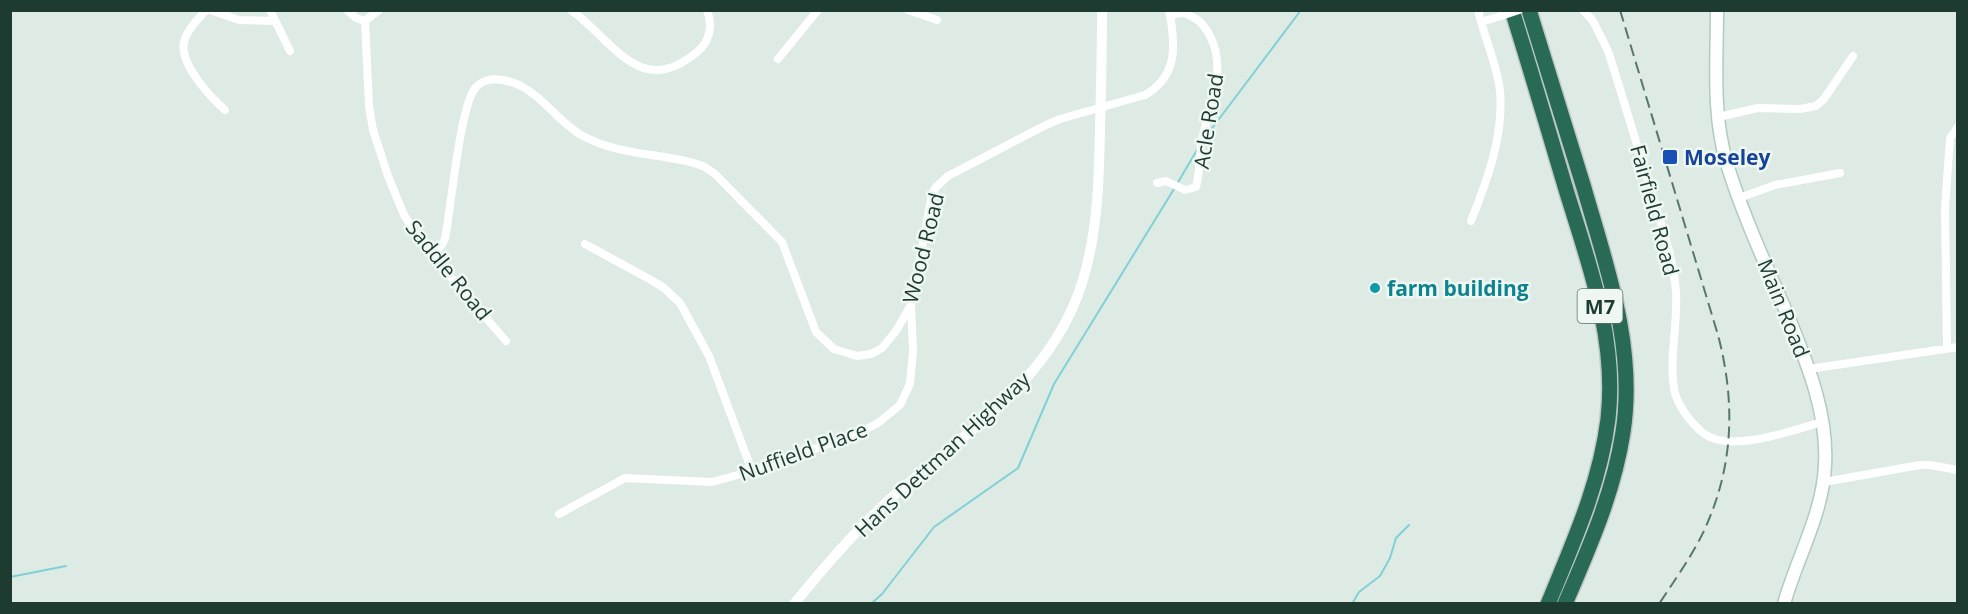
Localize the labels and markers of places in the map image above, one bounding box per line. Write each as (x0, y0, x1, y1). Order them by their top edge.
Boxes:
place label: Moseley (1684, 143, 1770, 171)
marker: Moseley (1661, 148, 1679, 166)
place label: farm building (1387, 274, 1529, 302)
marker: farm building (1368, 281, 1382, 295)

